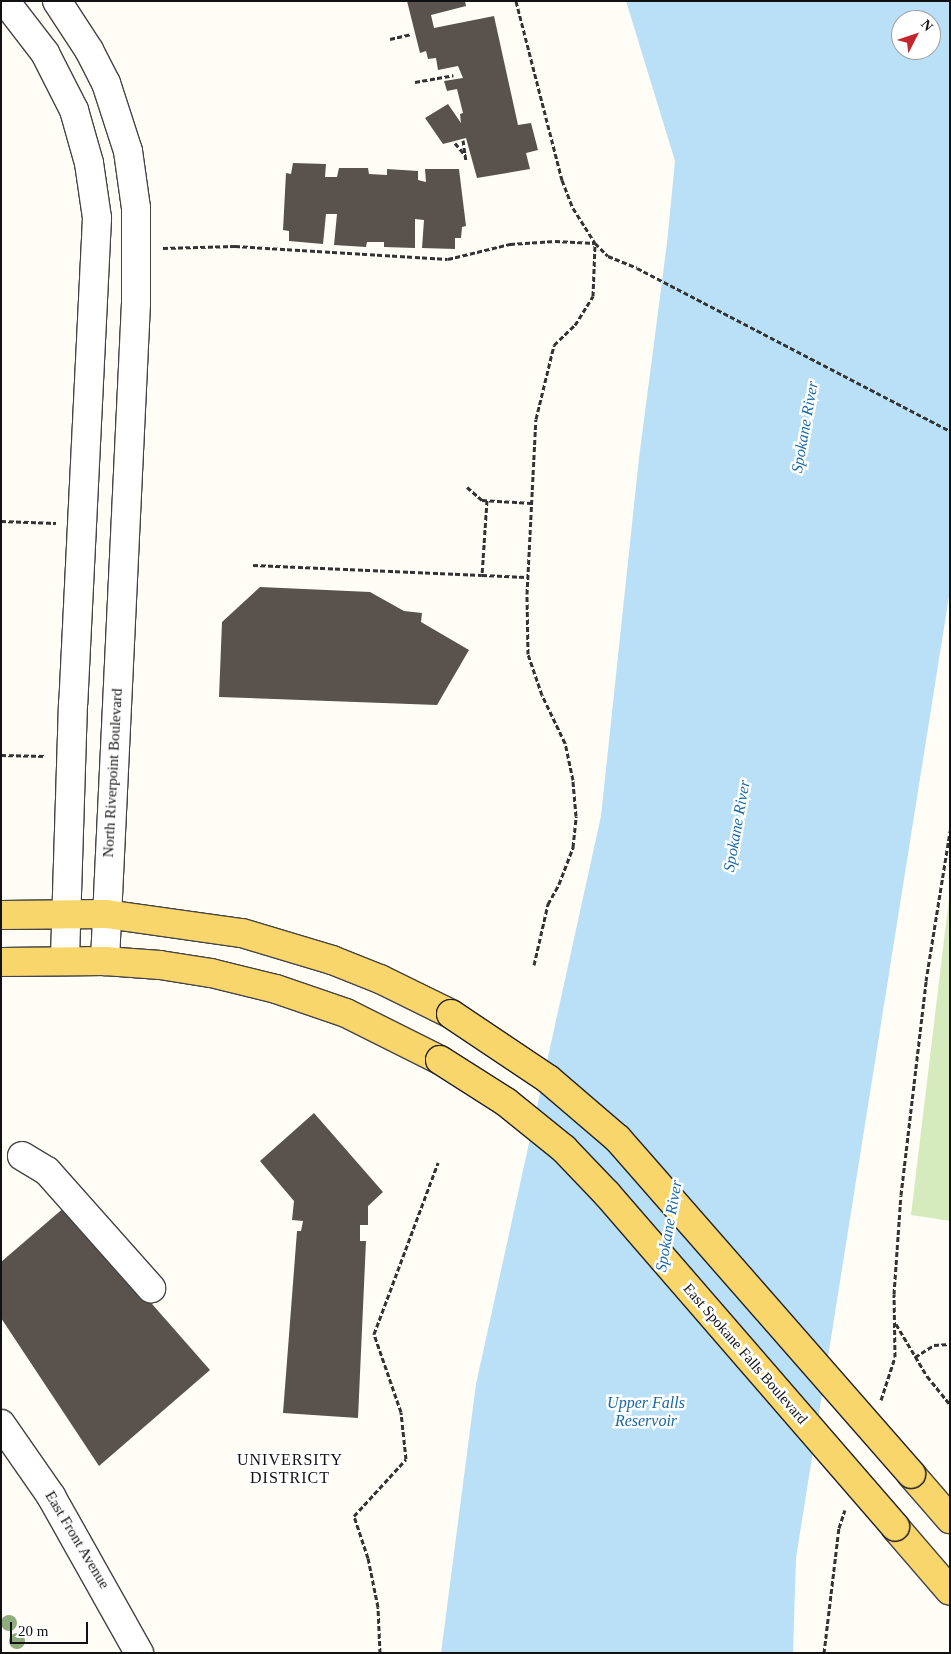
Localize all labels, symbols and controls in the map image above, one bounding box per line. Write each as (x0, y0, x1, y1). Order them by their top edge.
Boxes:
north arrow (891, 10, 941, 60)
text: N (918, 17, 936, 34)
water label: Spokane River (787, 380, 823, 474)
street label: North Riverpoint Boulevard (100, 688, 126, 858)
water label: Spokane River (719, 779, 755, 873)
water label: Spokane River (651, 1179, 687, 1273)
street label: East Spokane Falls Boulevard (679, 1280, 811, 1428)
water label: Upper Falls Reservoir (607, 1393, 685, 1431)
district label: UNIVERSITY DISTRICT (236, 1450, 344, 1488)
street label: East Front Avenue (41, 1488, 113, 1592)
scale bar (12, 1612, 90, 1644)
text: 20 m (18, 1623, 48, 1639)

